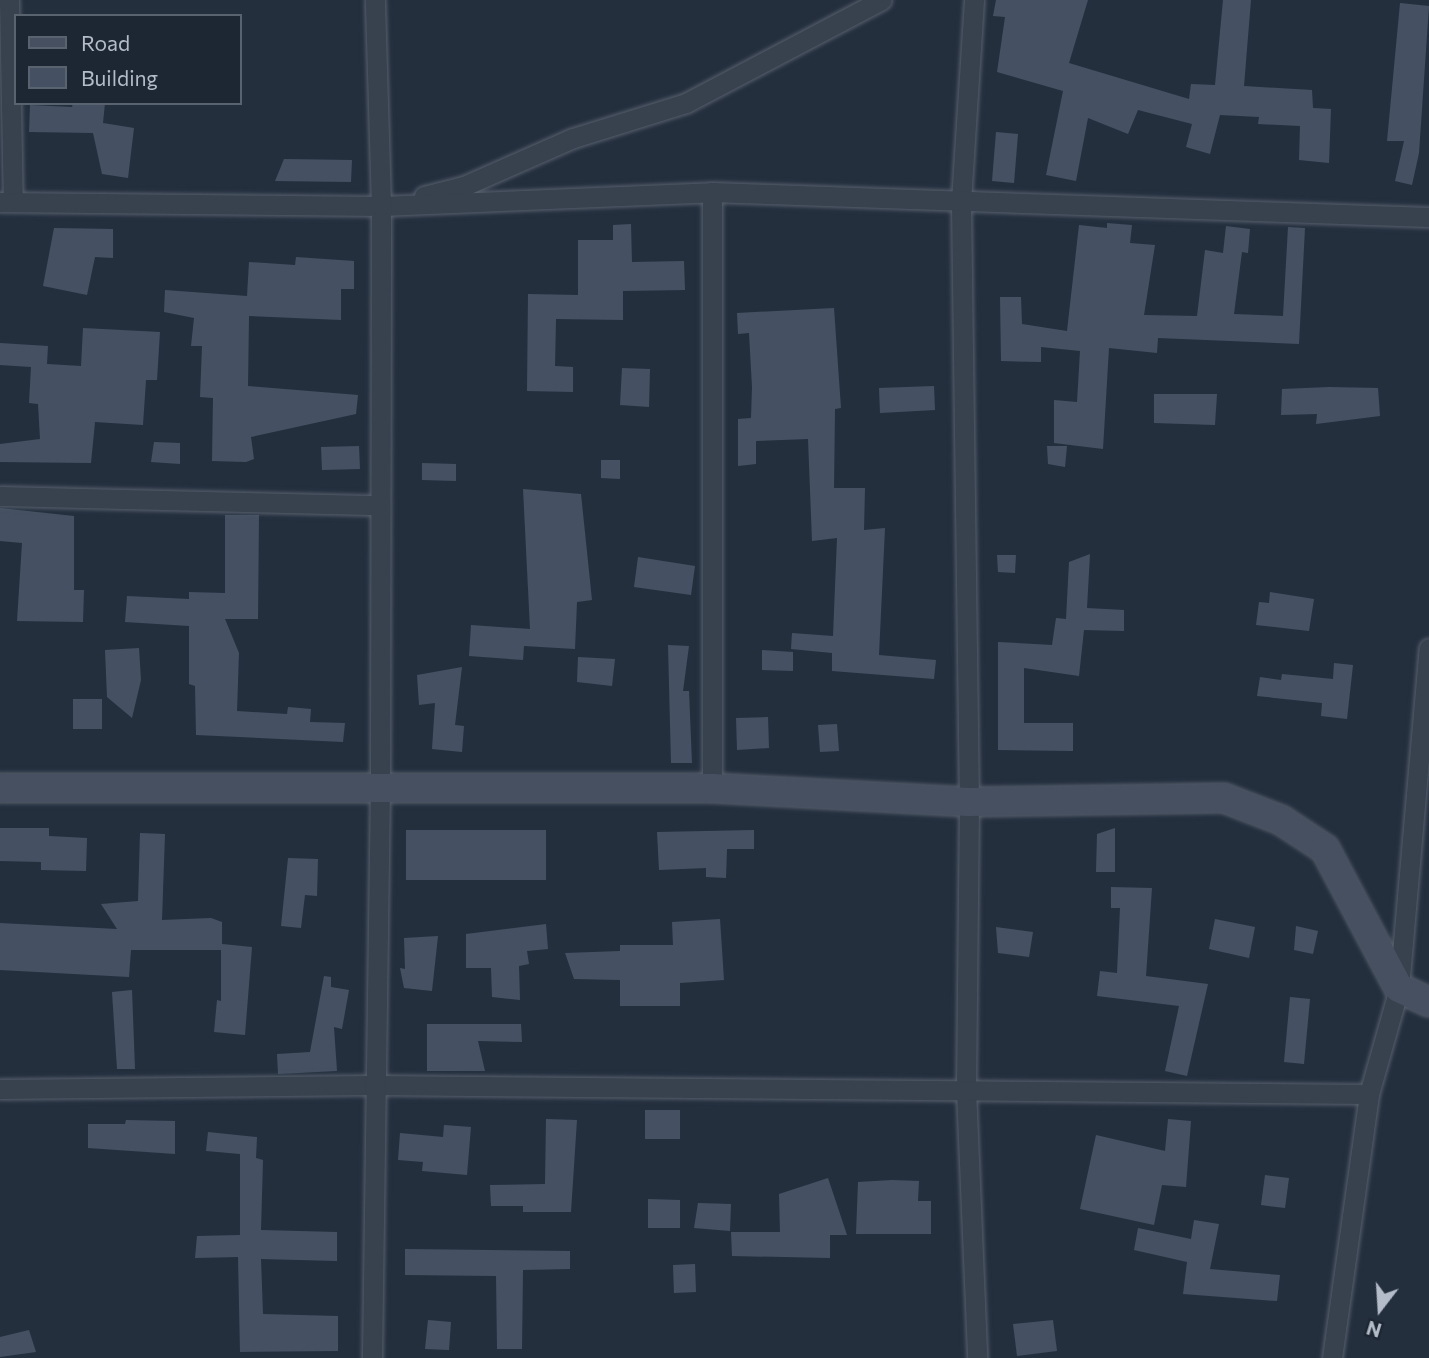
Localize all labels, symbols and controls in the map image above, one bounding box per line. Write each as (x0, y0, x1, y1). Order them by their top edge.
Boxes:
legend (14, 14, 242, 105)
text: Road (81, 30, 130, 55)
text: Building (81, 65, 158, 90)
north arrow (1345, 1274, 1415, 1344)
text: N (1364, 1316, 1384, 1343)

